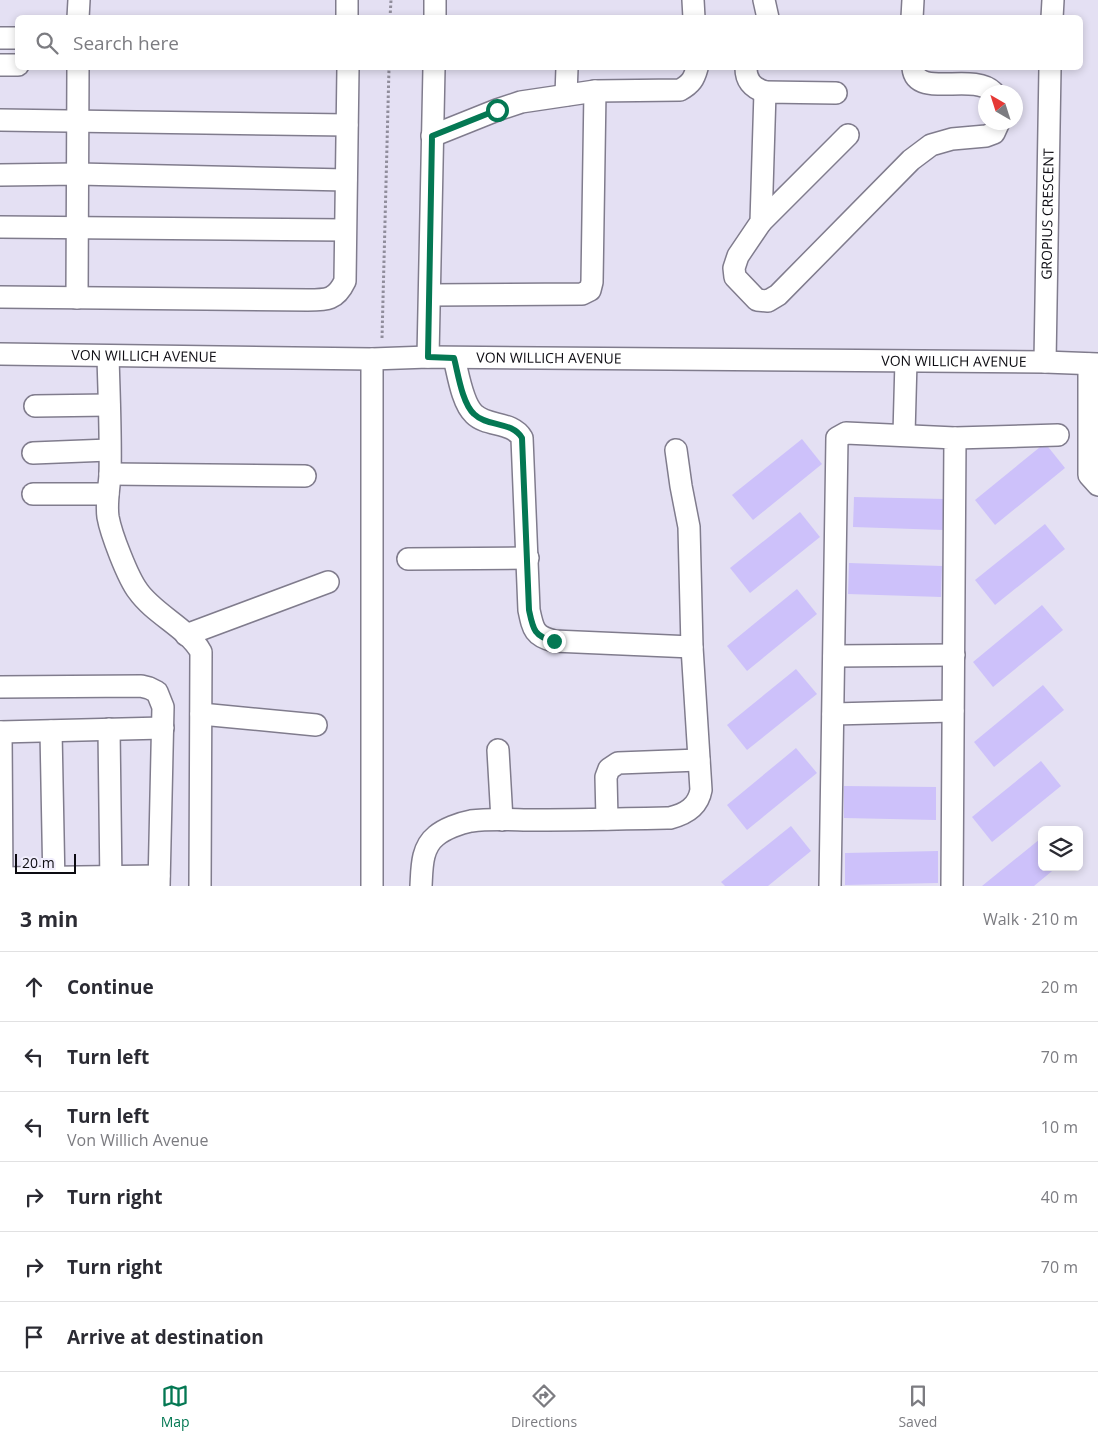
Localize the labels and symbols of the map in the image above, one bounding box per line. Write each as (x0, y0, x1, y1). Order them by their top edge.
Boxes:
north arrow (978, 85, 1023, 130)
route start (486, 99, 509, 122)
street label: GROPIUS CRESCENT (1036, 148, 1058, 280)
street label: VON WILLICH AVENUE (71, 345, 217, 366)
street label: VON WILLICH AVENUE (476, 347, 622, 368)
street label: VON WILLICH AVENUE (881, 351, 1027, 371)
route end (543, 630, 566, 653)
scale bar (15, 851, 76, 874)

